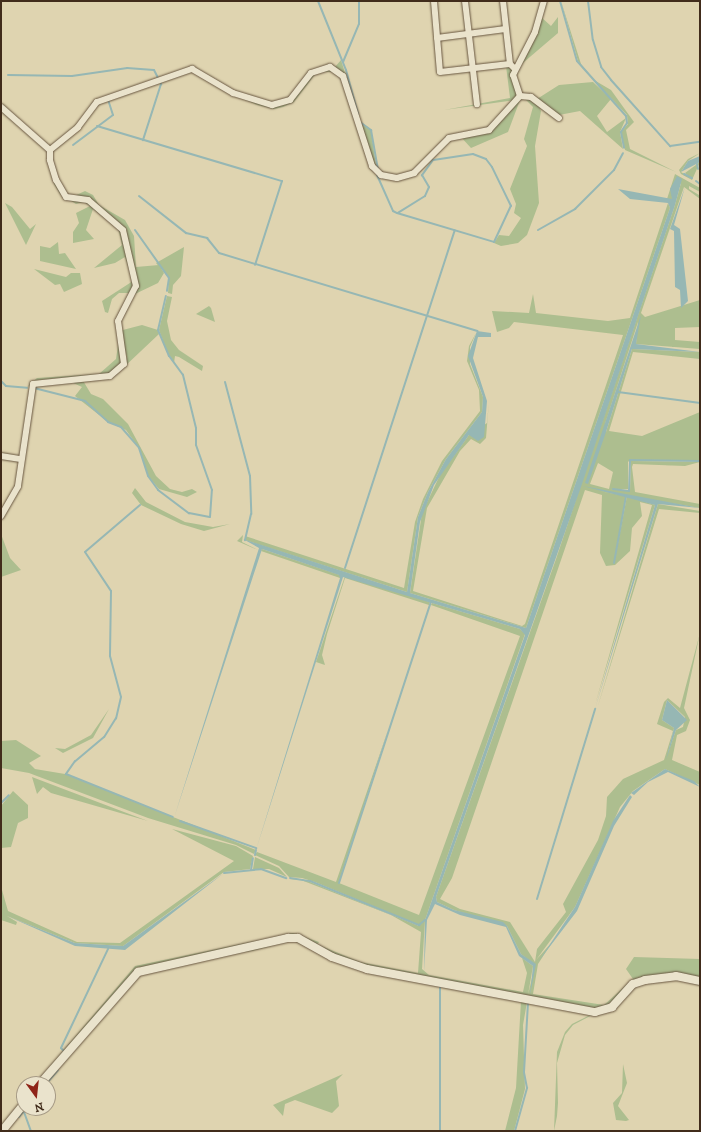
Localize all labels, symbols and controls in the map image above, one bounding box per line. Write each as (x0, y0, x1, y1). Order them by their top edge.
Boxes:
north arrow (16, 1076, 56, 1116)
text: N (33, 1099, 45, 1115)

